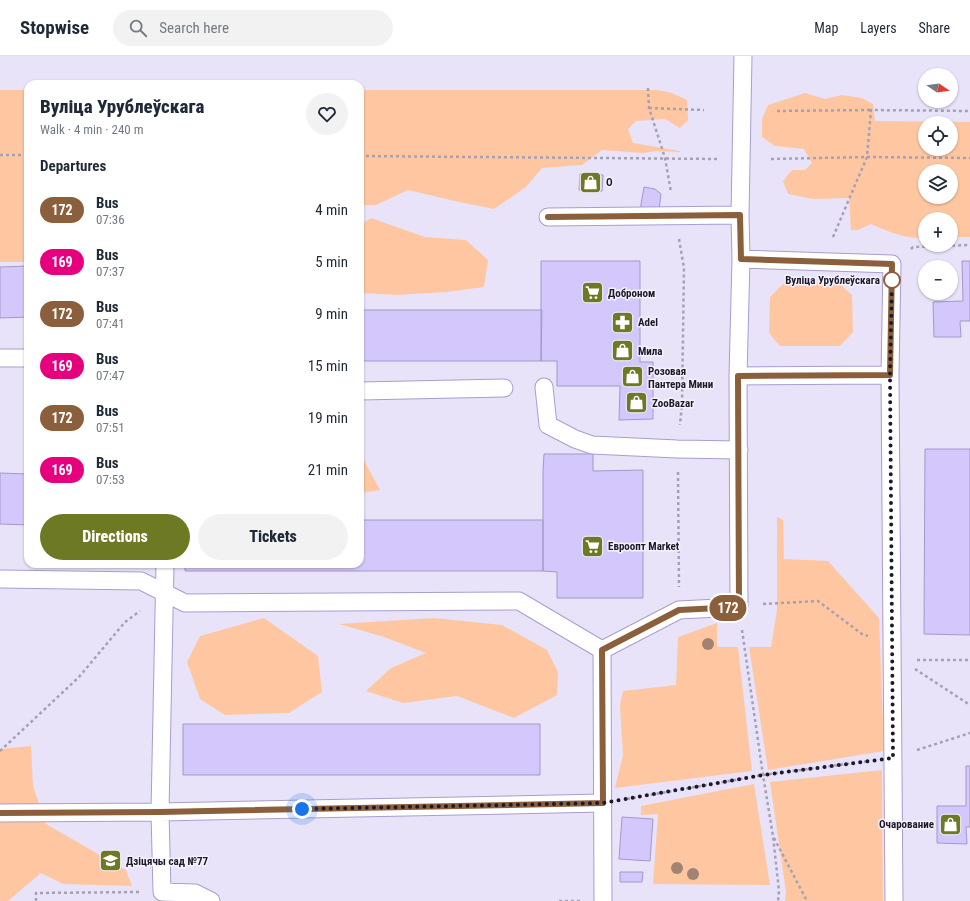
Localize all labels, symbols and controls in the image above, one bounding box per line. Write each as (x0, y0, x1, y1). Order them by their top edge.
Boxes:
search box (113, 10, 393, 46)
text: Stopwise (20, 16, 89, 39)
icon: search (127, 17, 149, 39)
text: Search here (159, 19, 229, 37)
text: Map (814, 20, 838, 36)
text: Layers (860, 20, 897, 36)
text: Share (919, 20, 950, 36)
north arrow (918, 68, 958, 108)
map controls (918, 68, 958, 300)
button: heart (306, 93, 348, 135)
text: Вуліца Урублеўскага (40, 95, 204, 118)
button: locate (918, 116, 958, 156)
text: Walk · 4 min · 240 m (40, 122, 144, 137)
text: Departures (40, 157, 106, 175)
button: layers (918, 164, 958, 204)
shop icon: О (578, 169, 604, 195)
place label: О (606, 176, 613, 189)
text: Bus (96, 194, 119, 212)
text: 4 min (315, 201, 348, 219)
text: 172 (51, 202, 73, 218)
text: 07:36 (96, 212, 125, 227)
button: + (918, 212, 958, 252)
text: Bus (96, 246, 119, 264)
text: 5 min (315, 253, 348, 271)
text: 169 (51, 254, 73, 270)
button: − (918, 260, 958, 300)
text: 07:37 (96, 264, 125, 279)
marker: Вуліца Урублеўскага (883, 271, 901, 289)
place label: Вуліца Урублеўскага (785, 274, 880, 287)
supermarket icon: Доброном (580, 280, 606, 306)
place label: Доброном (608, 287, 655, 300)
text: Bus (96, 298, 119, 316)
text: 9 min (315, 305, 348, 323)
text: 172 (51, 306, 73, 322)
pharmacy icon: Adel (609, 309, 635, 335)
text: 07:41 (96, 316, 125, 331)
place label: Adel (638, 316, 658, 329)
shop icon: Мила (610, 338, 636, 364)
place label: Мила (638, 345, 663, 358)
text: Bus (96, 350, 119, 368)
text: 15 min (308, 357, 348, 375)
text: 169 (51, 358, 73, 374)
shop icon: Розовая Пантера Мини (619, 364, 645, 390)
place label: Розовая Пантера Мини (648, 365, 713, 391)
text: 07:47 (96, 368, 125, 383)
shop icon: ZooBazar (623, 390, 649, 416)
place label: ZooBazar (652, 397, 694, 410)
text: Bus (96, 402, 119, 420)
text: 19 min (308, 409, 348, 427)
text: 172 (51, 410, 73, 426)
text: 07:51 (96, 420, 125, 435)
text: Bus (96, 454, 119, 472)
text: 21 min (308, 461, 348, 479)
text: 169 (51, 462, 73, 478)
text: 07:53 (96, 472, 125, 487)
button: Directions (40, 514, 190, 560)
button: Tickets (198, 514, 348, 560)
supermarket icon: Евроопт Market (580, 533, 606, 559)
place label: Евроопт Market (608, 540, 680, 553)
line badge: 172 (705, 595, 751, 621)
text: 172 (717, 600, 739, 616)
your location (292, 799, 312, 819)
shop icon: Очарование (937, 811, 963, 837)
place label: Очарование (879, 818, 934, 831)
school or university icon: Дзіцячы сад №77 (97, 848, 123, 874)
place label: Дзіцячы сад №77 (126, 855, 209, 868)

